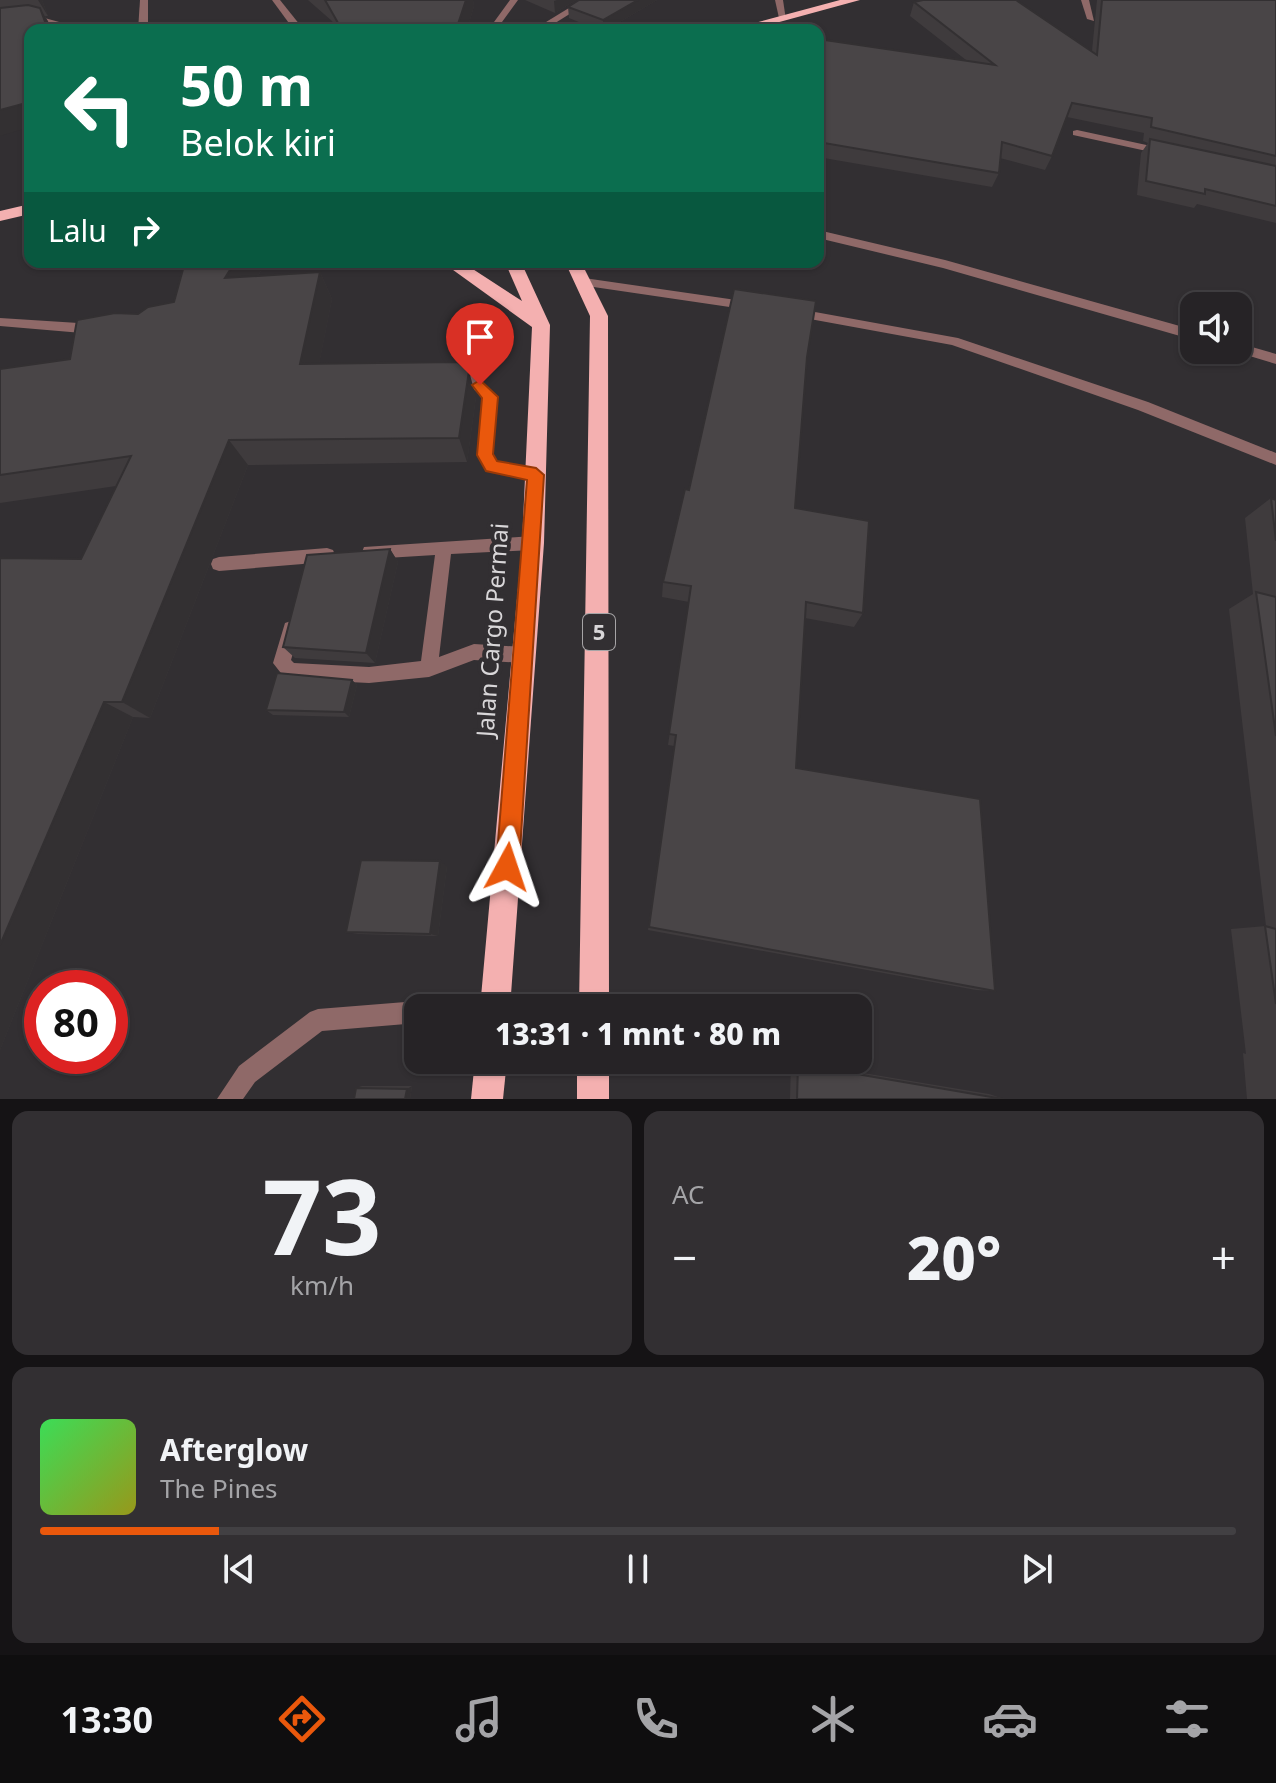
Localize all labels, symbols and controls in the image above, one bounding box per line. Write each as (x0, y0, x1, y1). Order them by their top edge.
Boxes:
text: 50 m (180, 46, 313, 122)
icon: left (48, 56, 152, 160)
text: Belok kiri (180, 118, 336, 167)
icon: right (123, 208, 167, 252)
text: Lalu (48, 210, 107, 251)
map controls (1180, 292, 1252, 364)
button: sound (1180, 292, 1252, 364)
pin (446, 303, 514, 385)
icon: arrive (458, 315, 502, 359)
street label: Jalan Cargo Permai (467, 522, 515, 740)
road number: 5 (583, 614, 615, 650)
position arrow (465, 825, 549, 909)
speed limit sign: 80 (24, 970, 128, 1074)
text: 13:31 · 1 mnt · 80 m (495, 1013, 781, 1054)
text: 73 (263, 1144, 381, 1285)
text: AC (672, 1176, 705, 1212)
text: 20° (907, 1216, 1001, 1298)
text: − (672, 1227, 697, 1287)
text: + (1211, 1227, 1236, 1287)
text: km/h (290, 1267, 354, 1303)
text: Afterglow (160, 1429, 308, 1470)
text: The Pines (160, 1470, 278, 1506)
icon: previous (217, 1547, 261, 1591)
icon: pause (616, 1547, 660, 1591)
icon: next (1015, 1547, 1059, 1591)
icon: directions (274, 1691, 330, 1747)
icon: music (451, 1691, 507, 1747)
icon: phone (628, 1691, 684, 1747)
icon: climate (805, 1691, 861, 1747)
icon: car (982, 1691, 1038, 1747)
icon: filters (1159, 1691, 1215, 1747)
text: 13:30 (61, 1695, 153, 1744)

